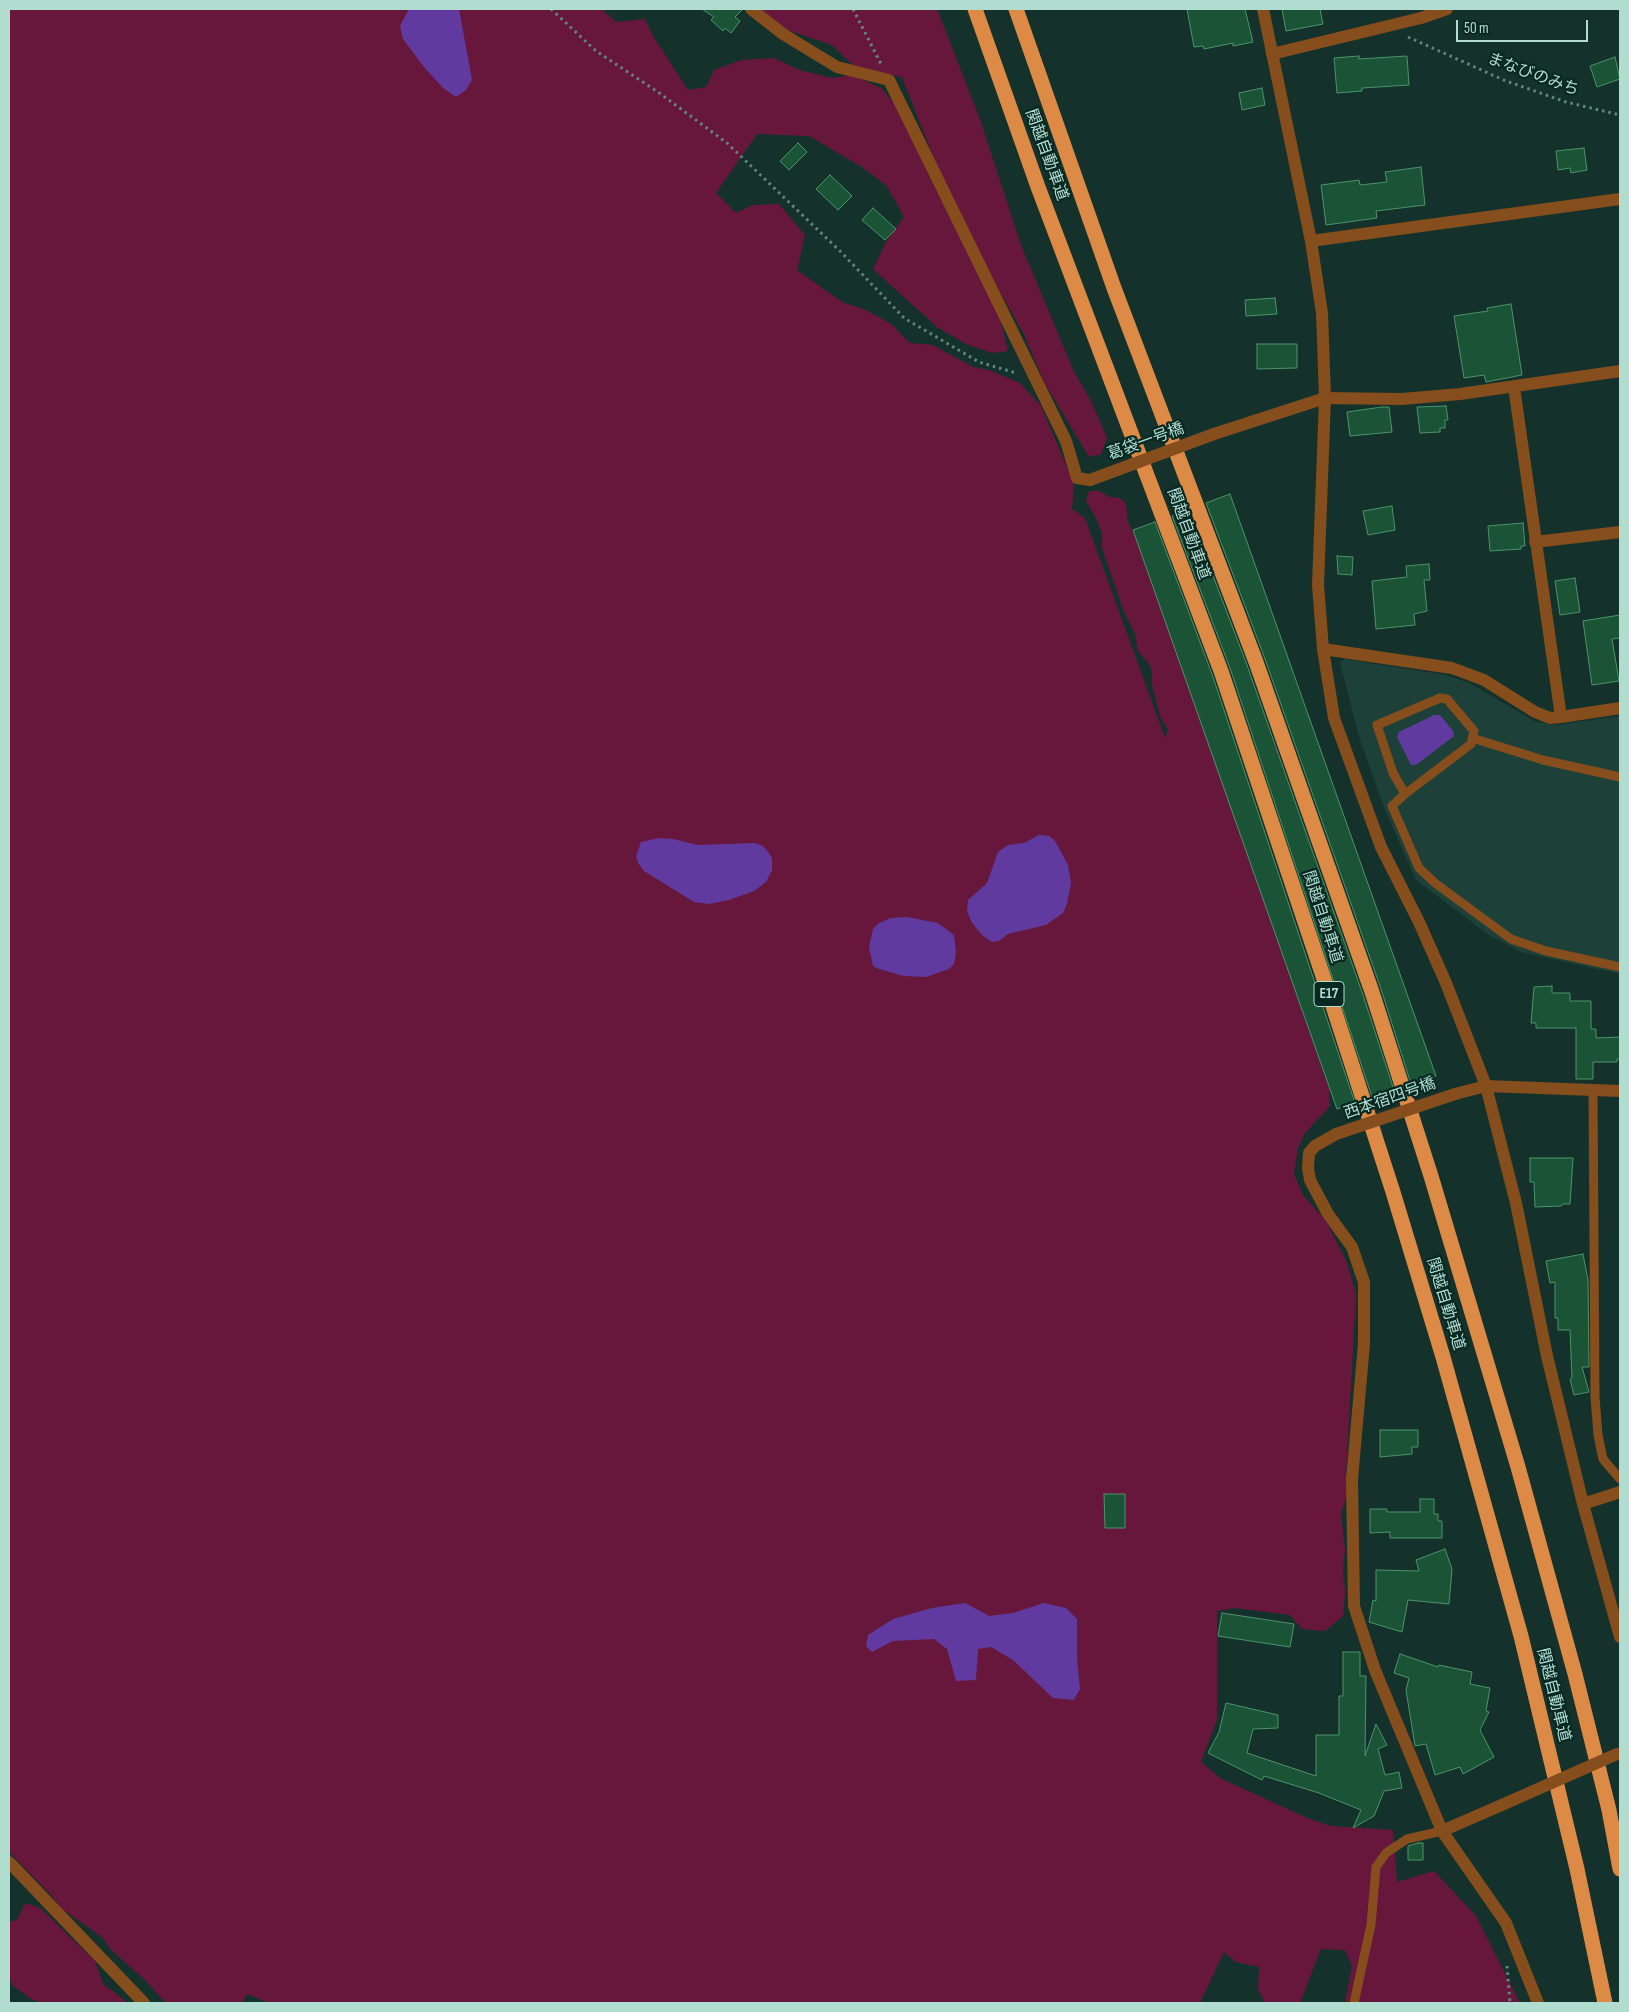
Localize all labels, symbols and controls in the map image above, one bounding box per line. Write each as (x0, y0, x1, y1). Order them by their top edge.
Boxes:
scale bar (1459, 10, 1592, 42)
text: 50 m (1464, 19, 1489, 38)
street label: まなびのみち (1485, 50, 1581, 100)
street label: 関越自動車道 (1021, 107, 1071, 203)
street label: 葛袋一号橋 (1105, 419, 1187, 465)
street label: 関越自動車道 (1163, 486, 1213, 582)
street label: 関越自動車道 (1298, 868, 1346, 966)
road number: E17 (1314, 982, 1344, 1006)
street label: 西本宿四号橋 (1341, 1074, 1439, 1124)
street label: 関越自動車道 (1422, 1255, 1468, 1353)
street label: 関越自動車道 (1532, 1646, 1574, 1744)

